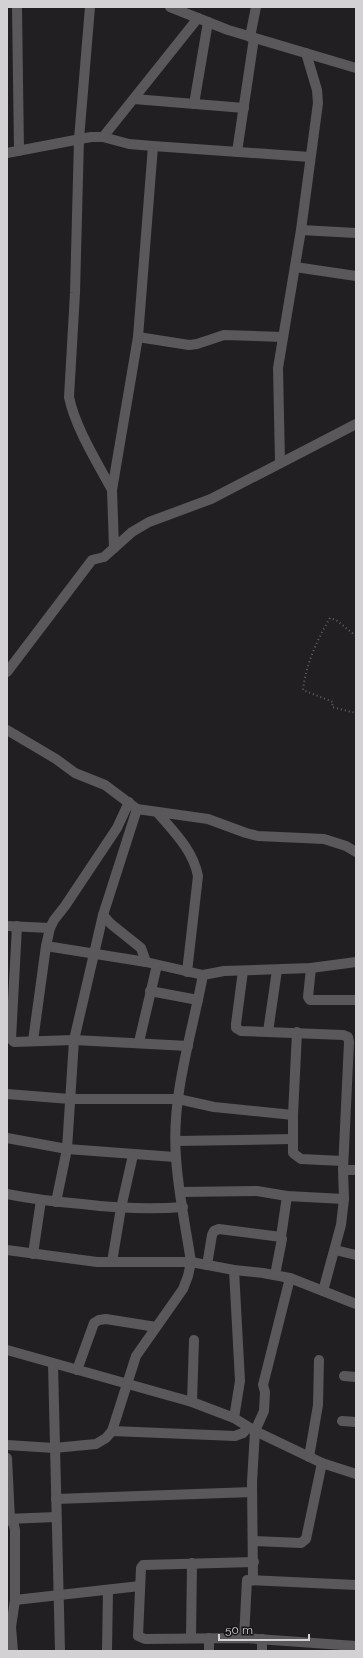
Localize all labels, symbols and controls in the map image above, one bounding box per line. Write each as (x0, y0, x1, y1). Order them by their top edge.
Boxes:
scale bar (219, 1616, 309, 1642)
text: 50 m (225, 1623, 253, 1637)

